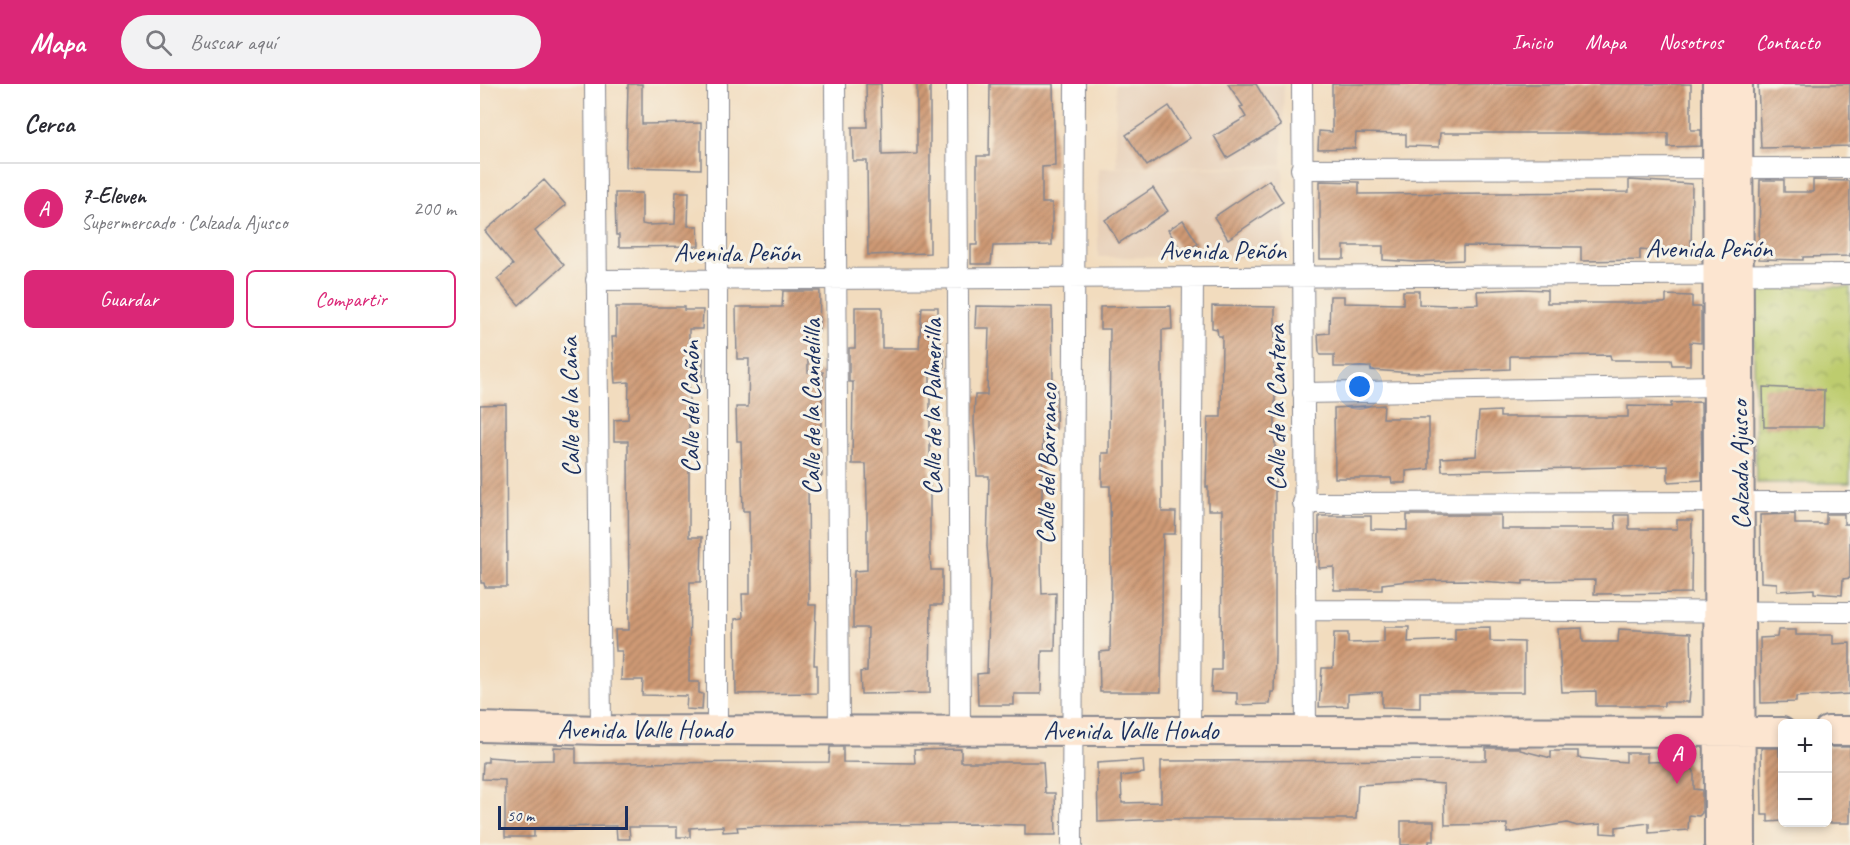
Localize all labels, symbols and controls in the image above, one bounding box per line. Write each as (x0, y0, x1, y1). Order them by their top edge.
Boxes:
search box (121, 15, 541, 69)
text: Mapa (30, 25, 85, 60)
icon: search (142, 26, 175, 59)
text: Buscar aquí (190, 28, 276, 56)
text: Inicio (1512, 29, 1552, 55)
text: Mapa (1585, 29, 1626, 55)
text: Nosotros (1659, 29, 1723, 55)
text: Contacto (1756, 29, 1820, 55)
text: Cerca (24, 107, 74, 140)
text: 7-Eleven (81, 182, 146, 210)
text: A (38, 196, 49, 221)
text: 200 m (413, 196, 456, 221)
text: Supermercado · Calzada Ajusco (81, 210, 288, 235)
street label: Avenida Peñón (1646, 232, 1773, 265)
street label: Avenida Peñón (1160, 234, 1287, 267)
street label: Avenida Peñón (674, 236, 801, 269)
button: Guardar (24, 270, 234, 328)
button: Compartir (246, 270, 456, 328)
street label: Calle de la Palmerilla (916, 317, 949, 495)
street label: Calle de la Candelilla (795, 318, 828, 495)
street label: Calle de la Cantera (1260, 323, 1293, 491)
street label: Calle de la Caña (552, 335, 588, 477)
street label: Calle del Cañón (674, 339, 707, 473)
your location (1345, 372, 1374, 401)
street label: Calle del Barranco (1029, 382, 1065, 545)
street label: Calzada Ajusco (1722, 397, 1758, 530)
street label: Avenida Valle Hondo (558, 713, 734, 746)
street label: Avenida Valle Hondo (1044, 714, 1220, 747)
map controls (1778, 719, 1832, 827)
button: + (1778, 719, 1832, 773)
pin: A (1658, 734, 1696, 784)
button: − (1778, 773, 1832, 827)
scale bar (498, 803, 628, 830)
text: 50 m (507, 806, 534, 826)

